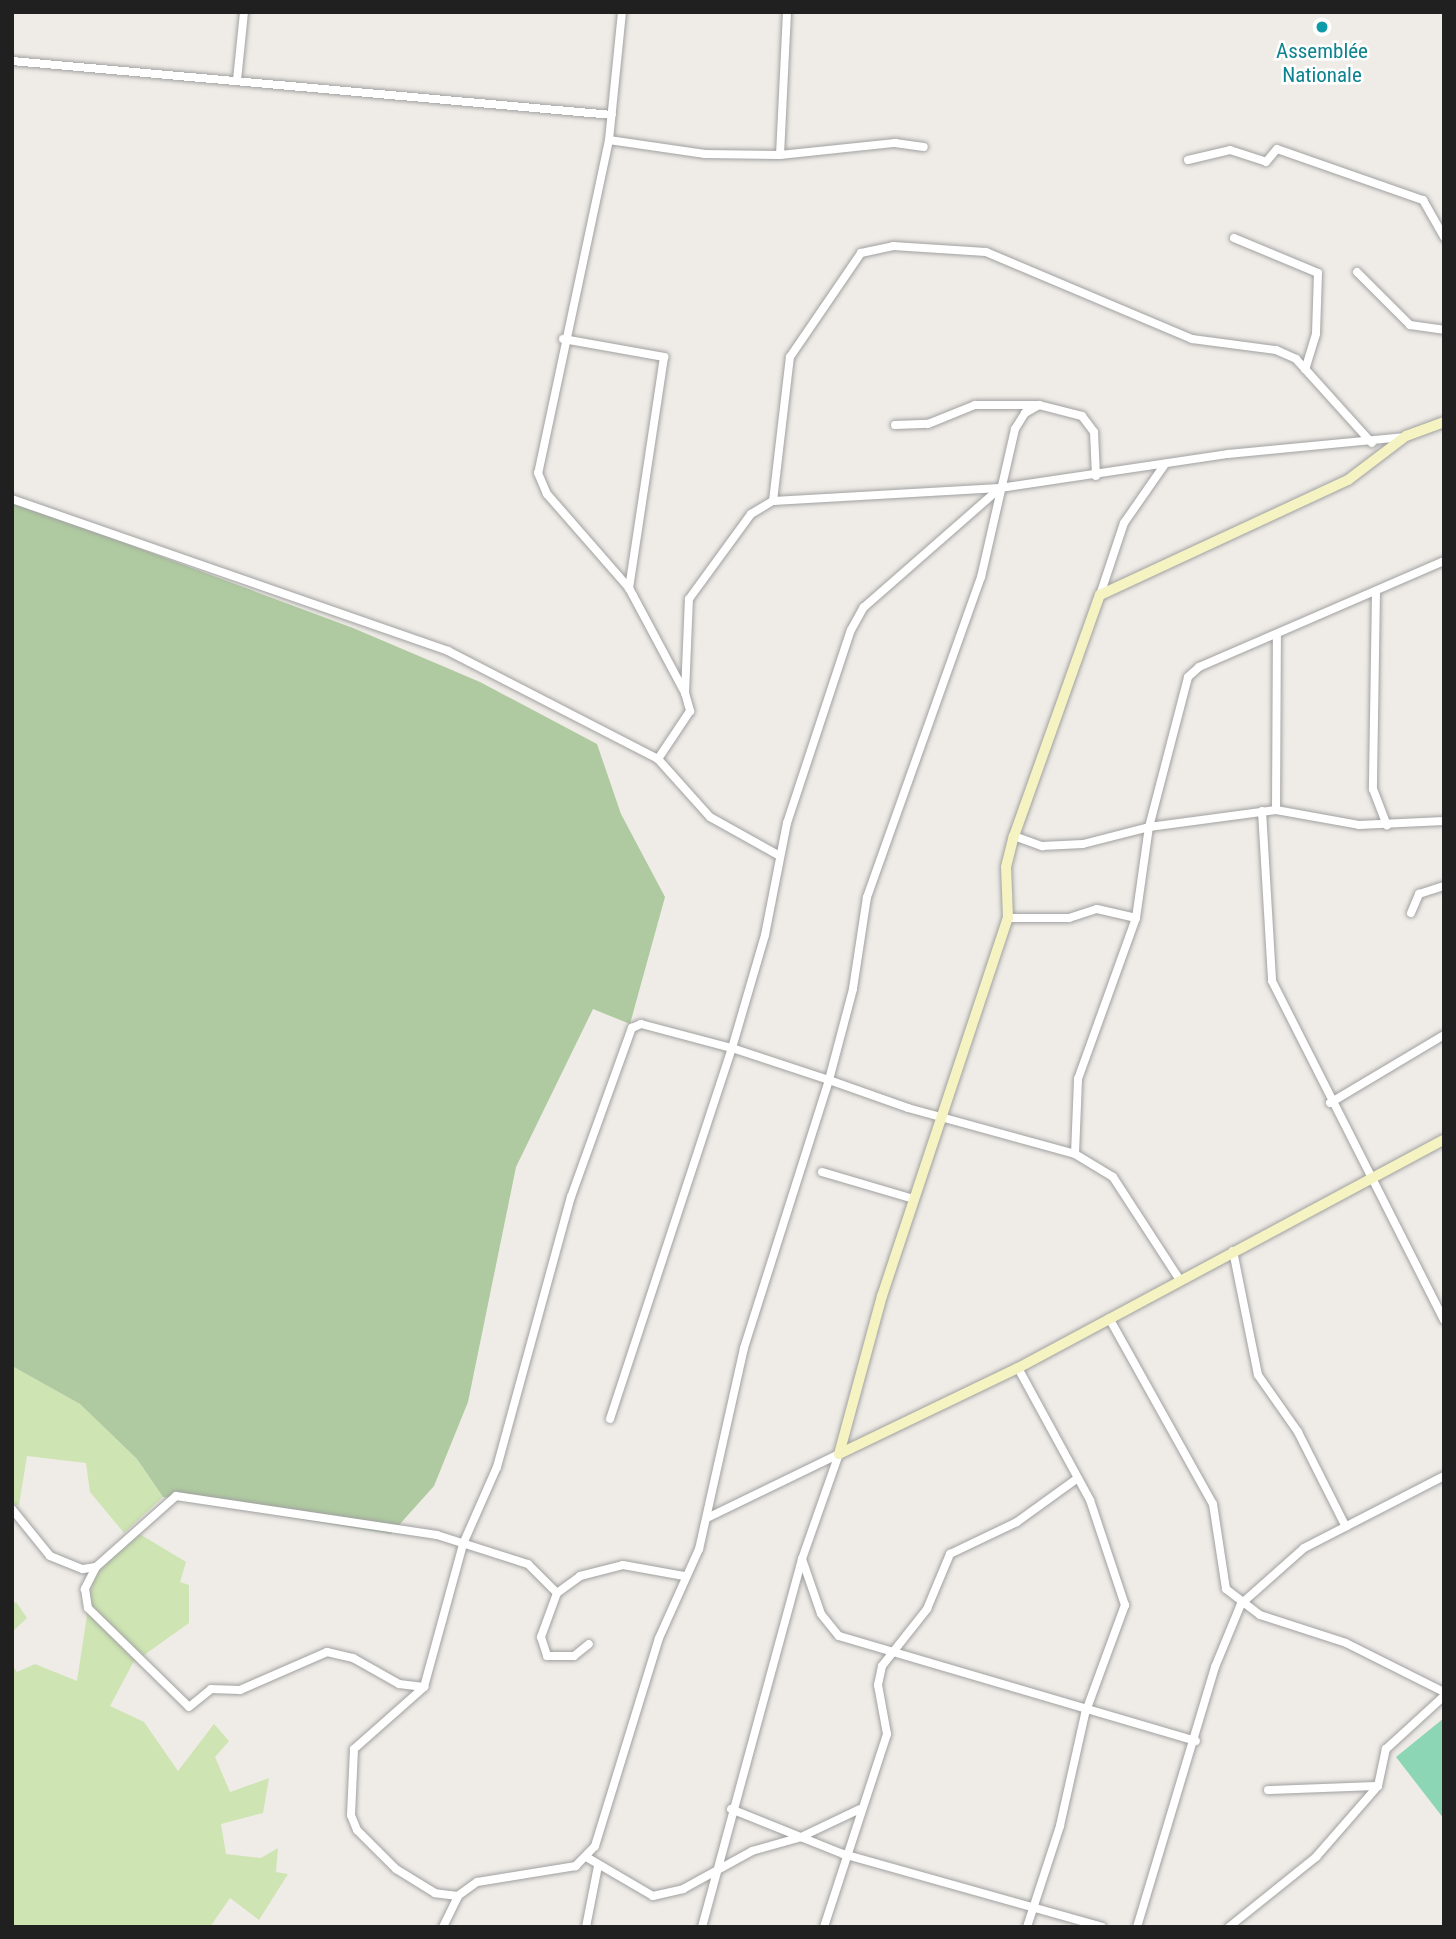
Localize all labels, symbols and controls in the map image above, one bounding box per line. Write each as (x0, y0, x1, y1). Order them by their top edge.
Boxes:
marker: Assemblée Nationale (1314, 19, 1330, 35)
place label: Assemblée Nationale (1276, 38, 1368, 88)

